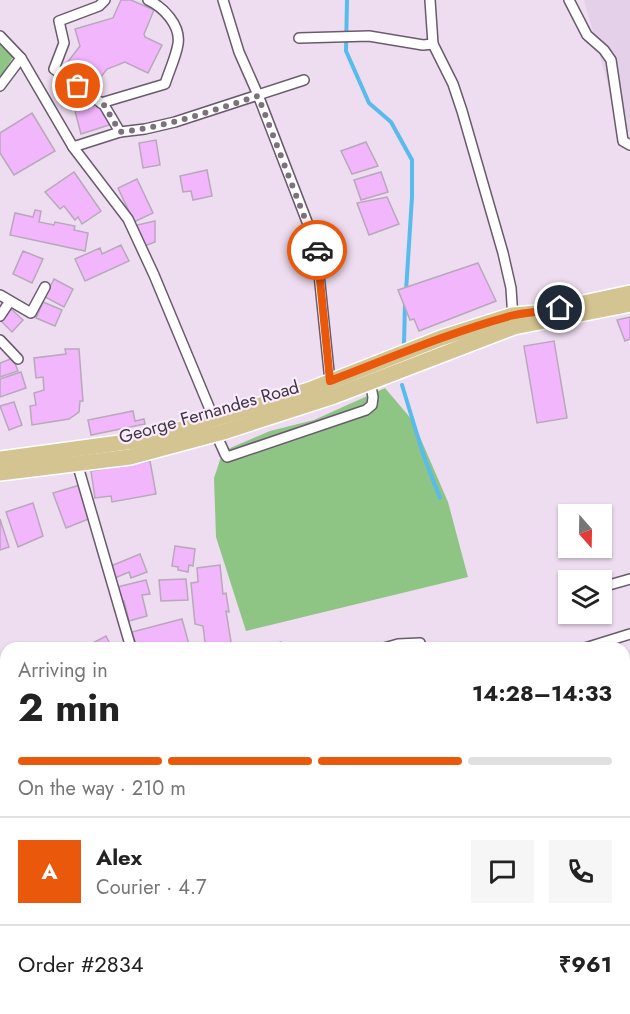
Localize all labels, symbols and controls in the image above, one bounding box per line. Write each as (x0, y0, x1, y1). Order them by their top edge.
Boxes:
pin (52, 60, 103, 111)
icon: bag (61, 69, 94, 102)
courier (287, 220, 347, 280)
icon: car (301, 234, 334, 267)
pin (534, 282, 585, 333)
icon: home (543, 291, 576, 324)
street label: George Fernandes Road (116, 374, 302, 450)
north arrow (558, 504, 612, 558)
map controls (558, 504, 612, 624)
button: layers (558, 570, 612, 624)
text: Arriving in (18, 656, 108, 685)
text: 14:28–14:33 (472, 677, 612, 709)
text: 2 min (18, 679, 120, 736)
text: On the way · 210 m (18, 774, 186, 803)
button: chat (471, 840, 534, 903)
button: phone (549, 840, 612, 903)
text: Alex (96, 841, 142, 873)
text: A (41, 855, 58, 887)
text: Courier · 4.7 (96, 873, 207, 902)
text: Order #2834 (18, 948, 144, 980)
text: ₹961 (559, 948, 612, 980)

